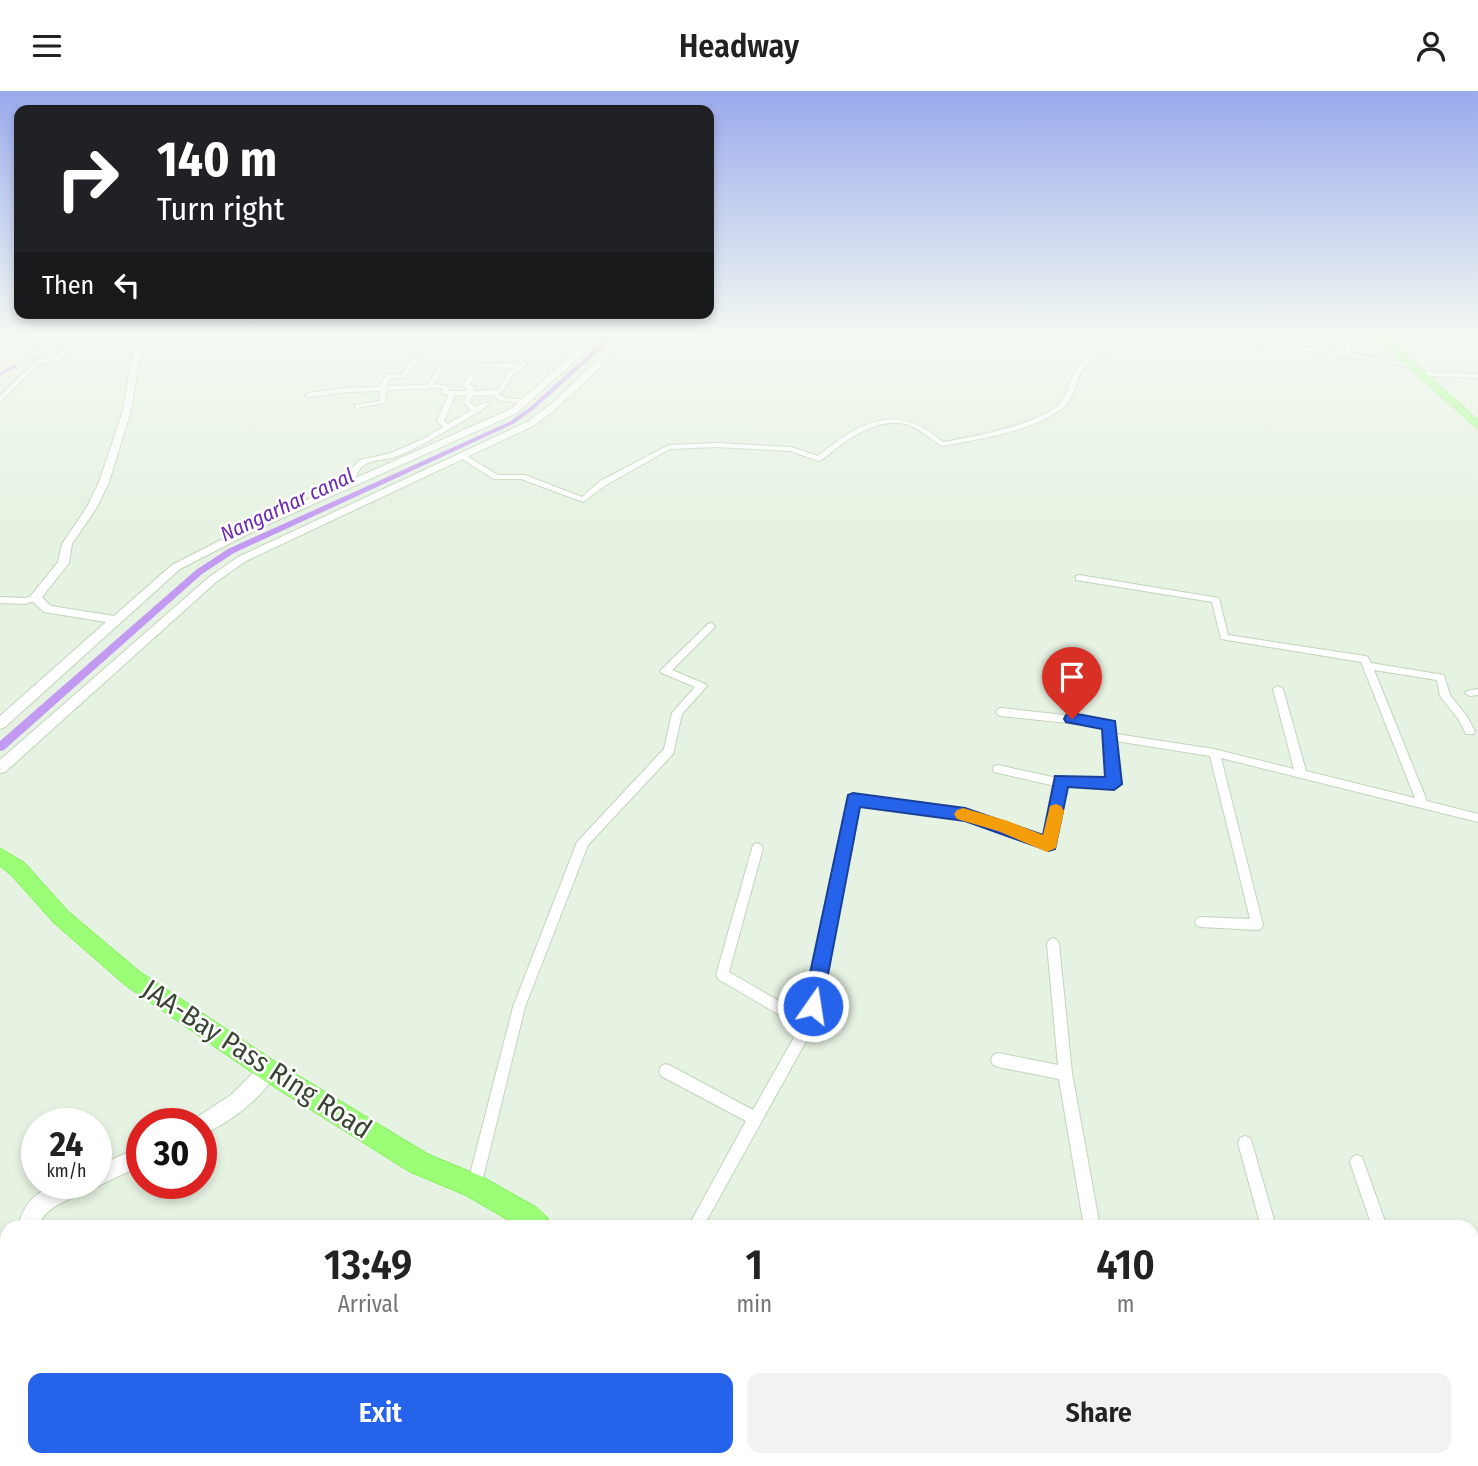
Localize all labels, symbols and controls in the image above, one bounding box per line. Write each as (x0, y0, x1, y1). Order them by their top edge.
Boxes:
icon: menu (28, 27, 66, 65)
text: Headway (679, 27, 799, 65)
icon: person (1412, 27, 1450, 65)
text: 140 m (157, 130, 277, 189)
icon: right (42, 133, 133, 224)
text: Turn right (157, 190, 284, 228)
icon: left (108, 266, 146, 304)
text: Then (42, 270, 94, 301)
water label: Nangarhar canal (216, 463, 358, 547)
pin (1042, 647, 1102, 719)
icon: arrive (1053, 658, 1091, 696)
position arrow (776, 969, 850, 1043)
street label: JAA-Bay Pass Ring Road (136, 973, 378, 1145)
speed limit sign: 30 (126, 1108, 217, 1199)
text: 24 (50, 1123, 83, 1165)
text: km/h (46, 1160, 87, 1182)
text: 13:49 (324, 1240, 412, 1290)
text: 1 (746, 1240, 763, 1290)
text: 410 (1096, 1240, 1155, 1290)
text: Arrival (338, 1290, 399, 1318)
text: min (736, 1290, 772, 1318)
text: m (1117, 1290, 1134, 1318)
button: Exit (28, 1373, 733, 1453)
button: Share (747, 1373, 1451, 1453)

